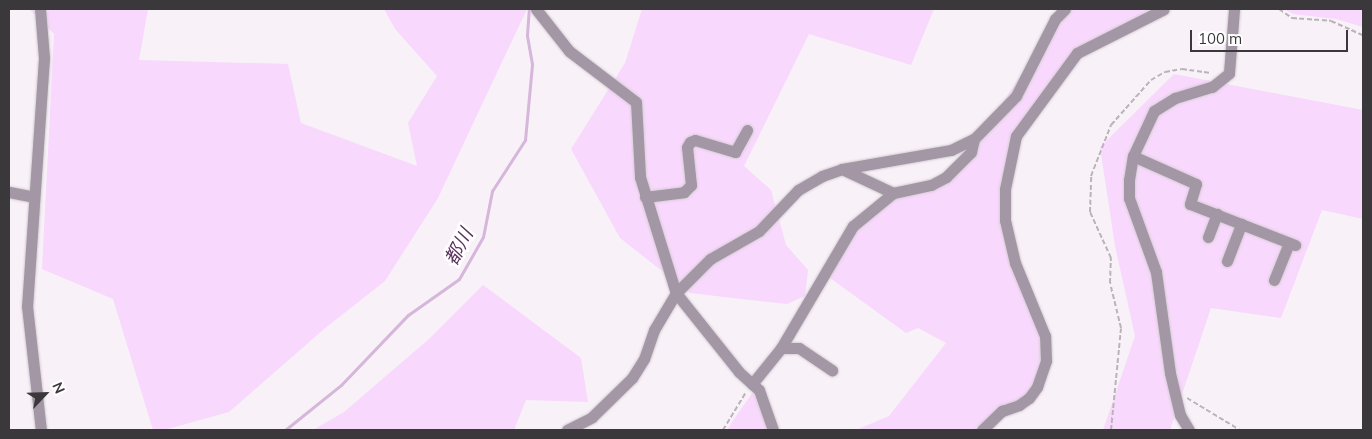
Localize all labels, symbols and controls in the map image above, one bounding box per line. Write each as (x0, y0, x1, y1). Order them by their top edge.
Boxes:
scale bar (1192, 20, 1350, 52)
text: 100 m (1198, 29, 1242, 48)
water label: 都川 (440, 225, 478, 269)
north arrow (20, 369, 70, 419)
text: N (48, 379, 69, 396)

